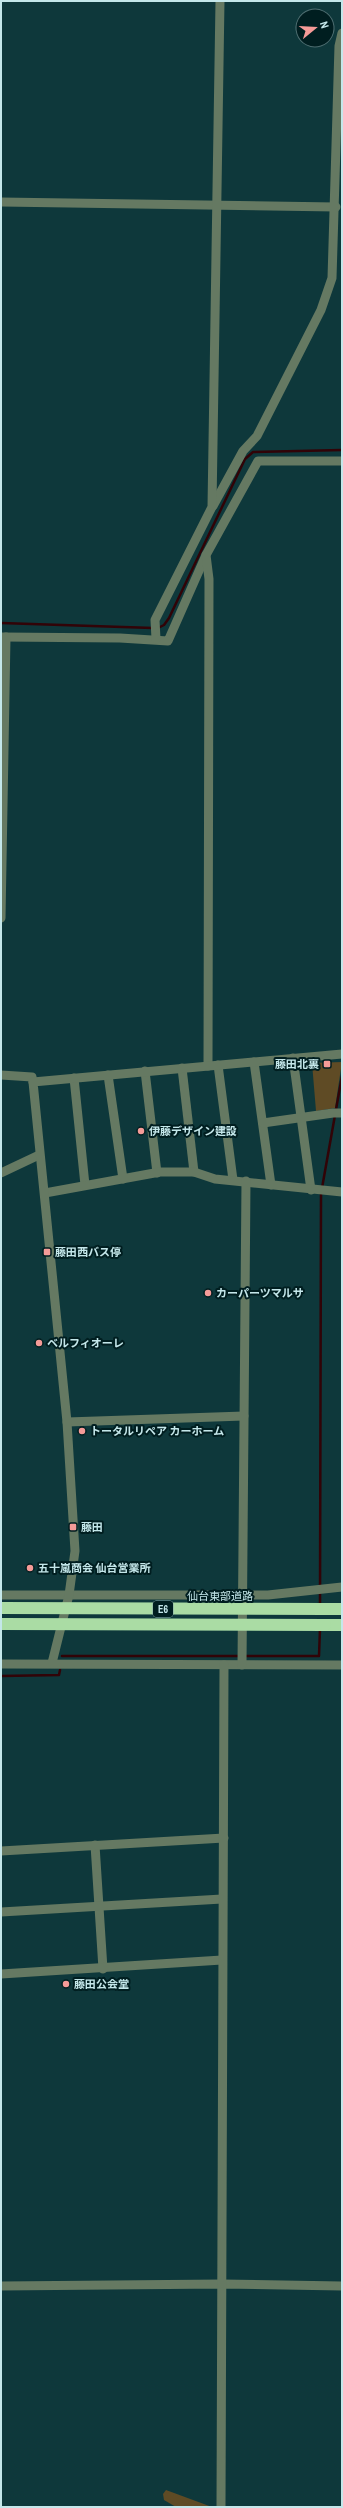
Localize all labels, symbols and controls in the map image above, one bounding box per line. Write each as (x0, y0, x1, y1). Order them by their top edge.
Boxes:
north arrow (295, 8, 335, 48)
text: N (317, 20, 332, 30)
place label: 藤田北裏 (275, 1057, 319, 1071)
marker: 藤田北裏 (322, 1059, 332, 1069)
place label: 伊藤デザイン建設 (149, 1124, 237, 1138)
marker: 伊藤デザイン建設 (136, 1126, 146, 1136)
place label: 藤田西バス停 (55, 1245, 121, 1259)
marker: 藤田西バス停 (42, 1247, 52, 1257)
place label: カーパーツマルサ (216, 1286, 304, 1300)
marker: カーパーツマルサ (203, 1288, 213, 1298)
place label: ベルフィオーレ (47, 1336, 124, 1350)
marker: ベルフィオーレ (34, 1338, 44, 1348)
place label: トータルリペア カーホーム (90, 1424, 224, 1438)
marker: トータルリペア カーホーム (77, 1426, 87, 1436)
place label: 藤田 (81, 1520, 103, 1534)
marker: 藤田 (68, 1522, 78, 1532)
place label: 五十嵐商会 仙台営業所 (38, 1561, 151, 1575)
marker: 五十嵐商会 仙台営業所 (25, 1563, 35, 1573)
street label: 仙台東部道路 (187, 1589, 253, 1603)
road number: E6 (153, 1601, 173, 1617)
place label: 藤田公会堂 (74, 1977, 129, 1991)
marker: 藤田公会堂 (61, 1979, 71, 1989)

